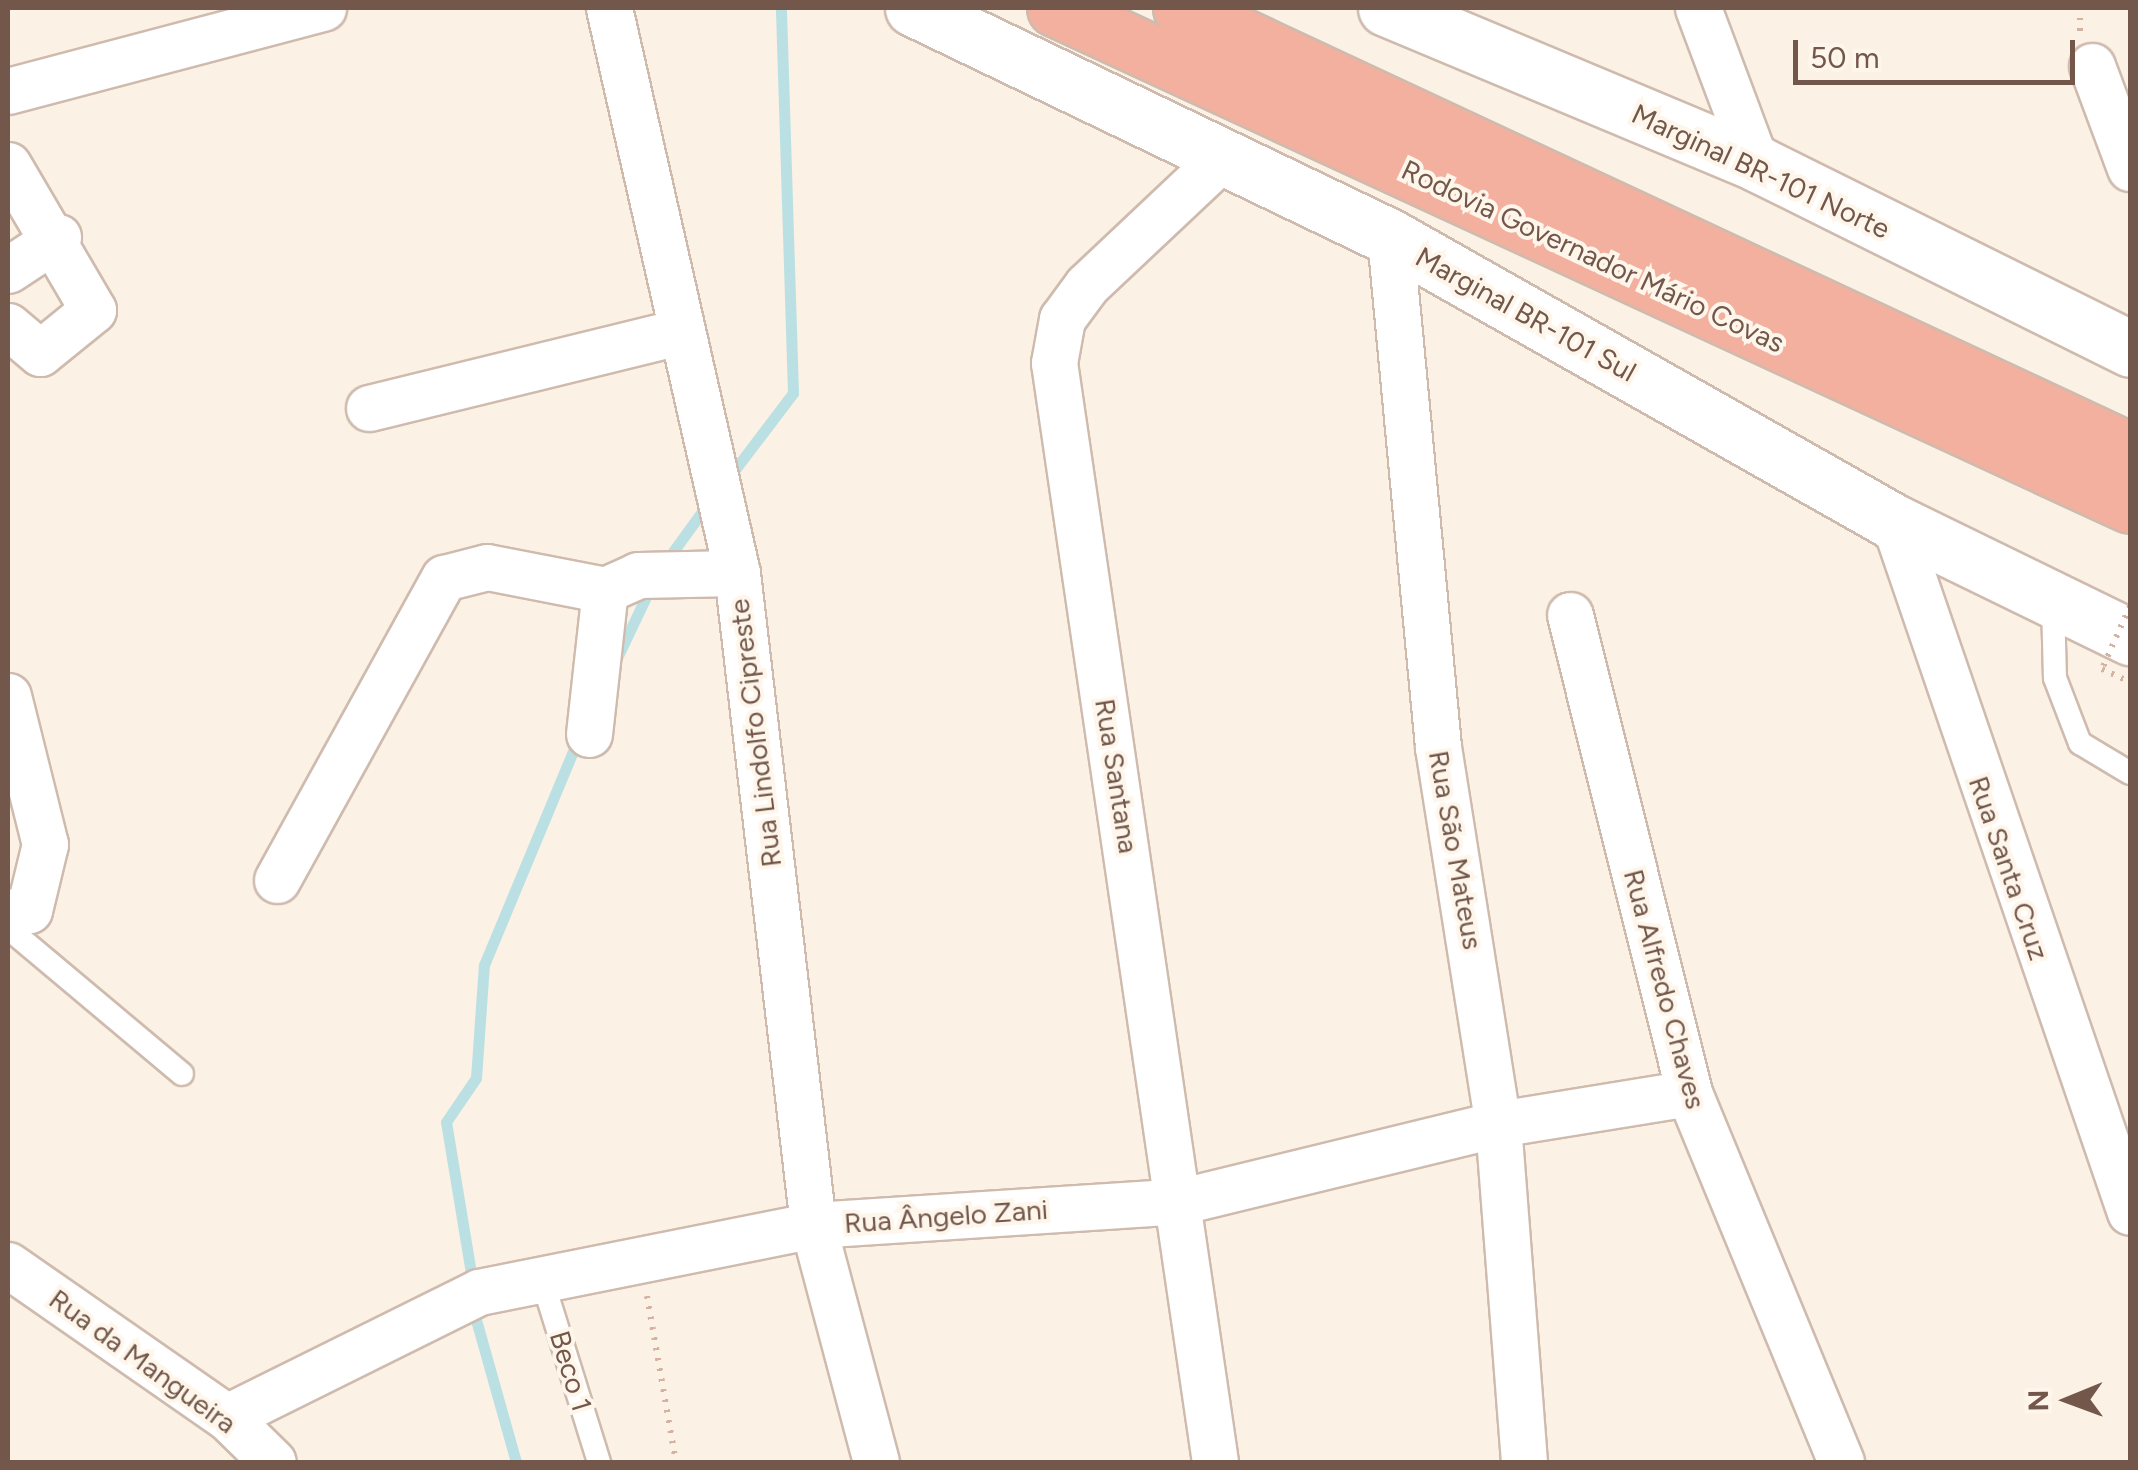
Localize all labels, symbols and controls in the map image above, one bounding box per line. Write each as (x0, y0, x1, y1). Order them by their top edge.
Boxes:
scale bar (1798, 20, 2080, 82)
text: 50 m (1810, 39, 1879, 76)
street label: Marginal BR-101 Norte (1627, 96, 1895, 246)
street label: Rodovia Governador Mário Covas (1396, 152, 1790, 360)
street label: Marginal BR-101 Sul (1410, 240, 1642, 388)
street label: Rua Lindolfo Cipreste (722, 597, 788, 869)
street label: Rua Santana (1088, 696, 1146, 856)
street label: Rua São Mateus (1422, 748, 1490, 952)
street label: Rua Santa Cruz (1962, 772, 2056, 964)
street label: Rua Alfredo Chaves (1617, 866, 1713, 1112)
street label: Rua Ângelo Zani (843, 1192, 1049, 1240)
street label: Rua da Mangueira (43, 1282, 243, 1440)
street label: Beco 1 (543, 1327, 599, 1415)
north arrow (2018, 1350, 2118, 1450)
text: N (2021, 1389, 2055, 1412)

